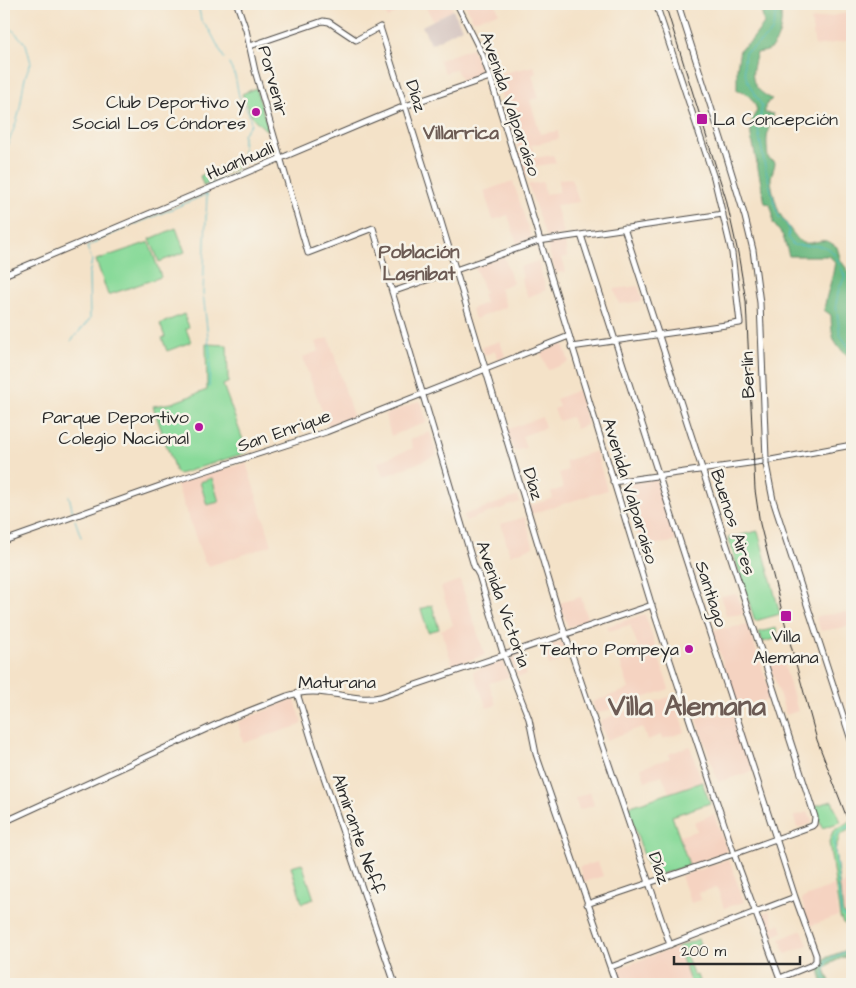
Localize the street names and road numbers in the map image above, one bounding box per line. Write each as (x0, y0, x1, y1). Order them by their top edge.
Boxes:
street label: Avenida Valparaíso (474, 28, 546, 180)
street label: Porvenir (252, 43, 294, 119)
street label: Díaz (399, 77, 433, 115)
street label: Huanhualí (202, 136, 278, 186)
street label: Berlín (735, 351, 761, 399)
street label: San Enrique (234, 403, 334, 459)
street label: Avenida Valparaíso (596, 415, 664, 567)
street label: Díaz (516, 465, 550, 503)
street label: Buenos Aires (704, 466, 762, 578)
street label: Avenida Victoria (470, 537, 536, 671)
street label: Santiago (688, 558, 733, 631)
street label: Maturana (298, 670, 376, 695)
street label: Almirante Neff (326, 770, 390, 898)
street label: Díaz (642, 849, 676, 888)

